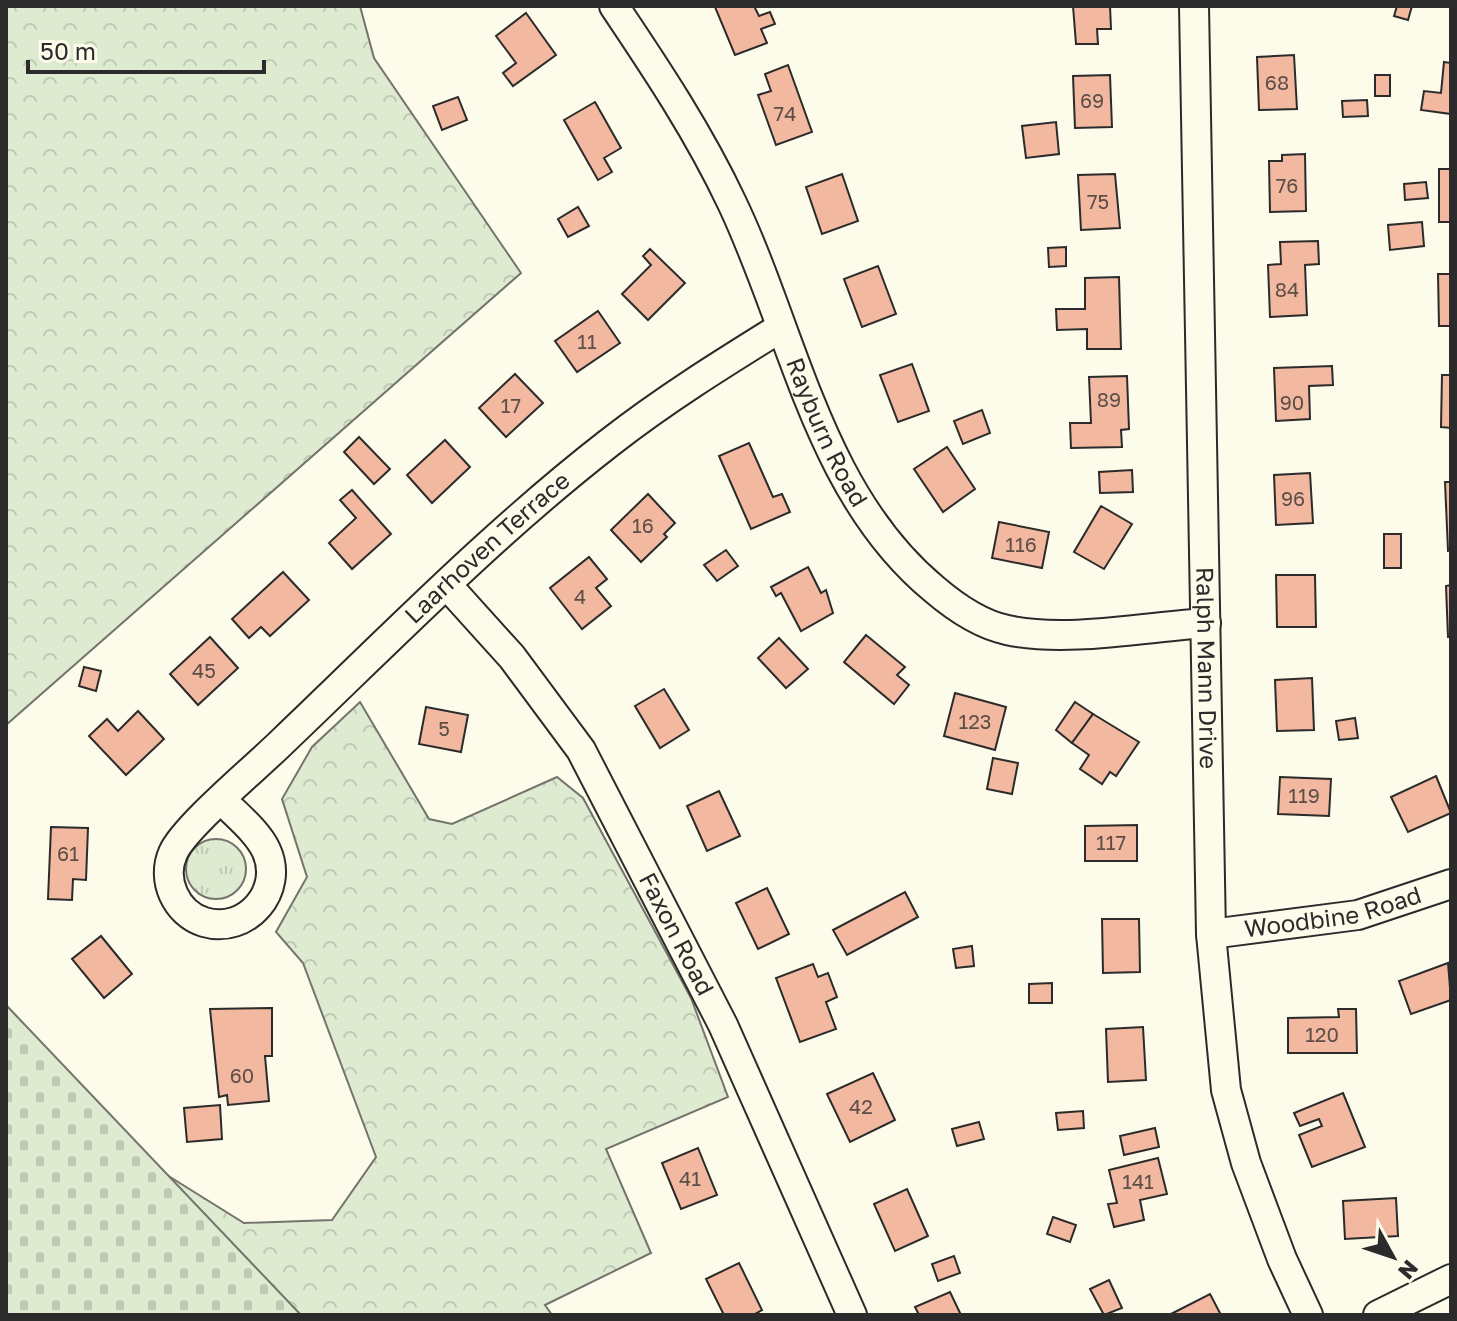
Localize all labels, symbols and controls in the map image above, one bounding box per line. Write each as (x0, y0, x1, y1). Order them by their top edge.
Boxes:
scale bar (28, 24, 264, 74)
text: 50 m (40, 36, 96, 65)
house number: 68 (1265, 70, 1289, 94)
house number: 69 (1080, 88, 1104, 112)
house number: 74 (774, 101, 796, 125)
house number: 76 (1276, 173, 1298, 197)
house number: 75 (1087, 189, 1109, 213)
house number: 84 (1275, 277, 1299, 301)
house number: 11 (577, 329, 597, 353)
street label: Rayburn Road (781, 353, 875, 511)
house number: 89 (1097, 387, 1121, 411)
house number: 90 (1280, 390, 1304, 414)
house number: 17 (501, 393, 521, 417)
street label: Laarhoven Terrace (398, 465, 575, 629)
house number: 96 (1281, 486, 1305, 510)
house number: 16 (632, 513, 654, 537)
house number: 116 (1005, 532, 1037, 556)
street label: Ralph Mann Drive (1191, 567, 1224, 769)
house number: 4 (574, 584, 586, 608)
house number: 45 (192, 658, 216, 682)
house number: 123 (959, 709, 992, 733)
house number: 5 (438, 716, 450, 740)
house number: 119 (1288, 783, 1320, 807)
house number: 117 (1096, 830, 1126, 854)
house number: 61 (57, 841, 79, 865)
street label: Faxon Road (634, 867, 721, 1000)
street label: Woodbine Road (1242, 879, 1425, 943)
house number: 120 (1305, 1022, 1339, 1046)
house number: 60 (230, 1063, 254, 1087)
house number: 42 (849, 1094, 873, 1118)
house number: 41 (679, 1166, 701, 1190)
house number: 141 (1122, 1169, 1154, 1193)
north arrow (1353, 1217, 1433, 1297)
text: N (1393, 1255, 1424, 1285)

